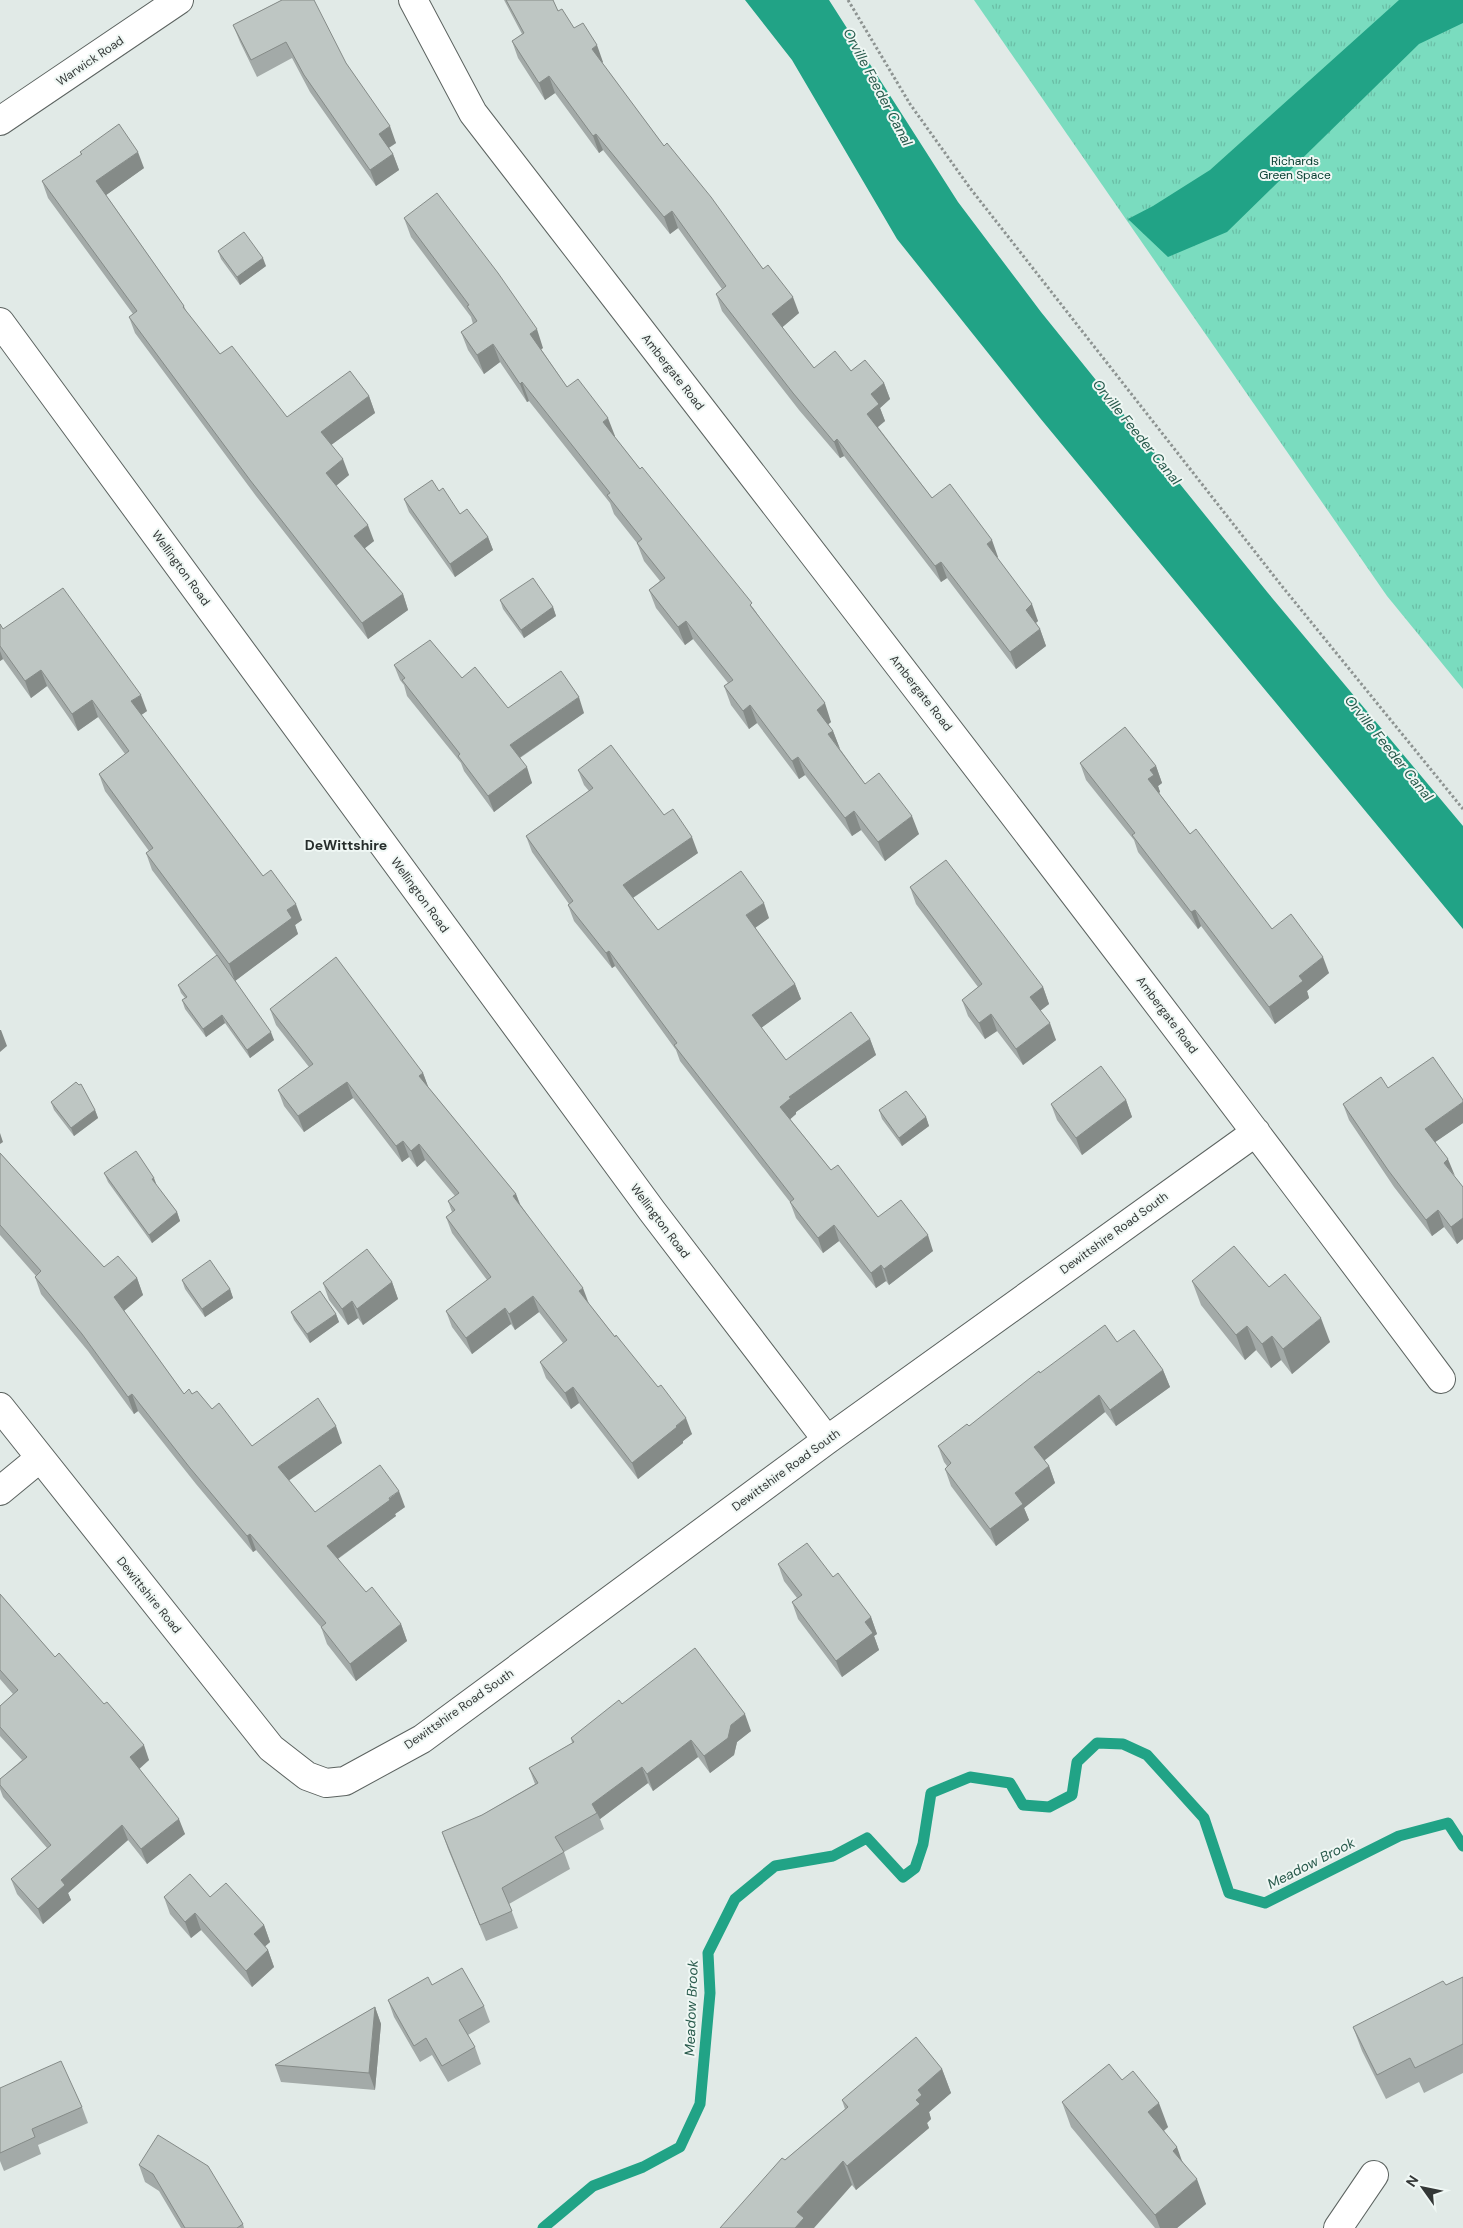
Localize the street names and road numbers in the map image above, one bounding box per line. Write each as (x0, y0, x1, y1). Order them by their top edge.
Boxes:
street label: Warwick Road (53, 33, 127, 89)
street label: Ambergate Road (638, 330, 708, 414)
street label: Wellington Road (148, 527, 214, 609)
street label: Ambergate Road (886, 651, 956, 735)
street label: Wellington Road (387, 854, 453, 936)
street label: Ambergate Road (1133, 973, 1201, 1057)
street label: Wellington Road (627, 1181, 693, 1261)
street label: Dewittshire Road South (1057, 1188, 1171, 1278)
street label: Dewittshire Road South (729, 1425, 843, 1515)
street label: Dewittshire Road (113, 1553, 185, 1637)
street label: Dewittshire Road South (401, 1665, 517, 1753)

